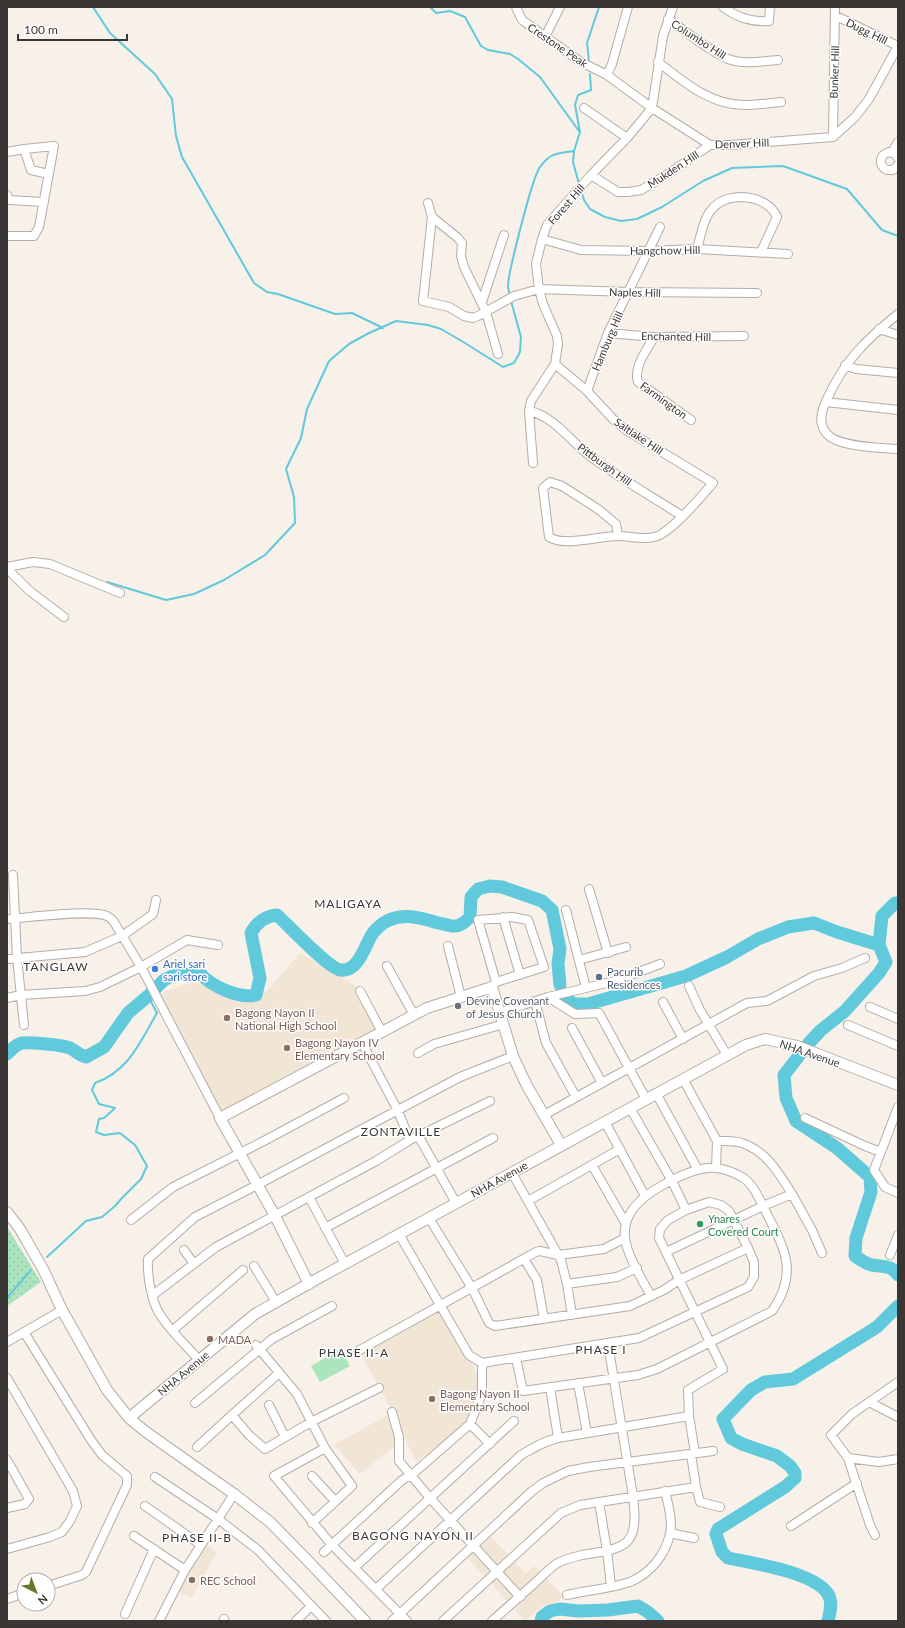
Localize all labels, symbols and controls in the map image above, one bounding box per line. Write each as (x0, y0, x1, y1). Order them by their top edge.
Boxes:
street label: Dugg Hill (844, 15, 890, 47)
scale bar (18, 16, 127, 42)
street label: Columbo Hill (669, 16, 729, 62)
street label: Crestone Peak (525, 20, 591, 70)
text: 100 m (24, 22, 58, 37)
street label: Bunker Hill (827, 45, 841, 99)
street label: Denver Hill (715, 136, 769, 150)
street label: Mukden Hill (645, 148, 701, 190)
street label: Forest Hill (545, 181, 587, 227)
street label: Hangchow Hill (630, 243, 700, 257)
street label: Naples Hill (609, 285, 661, 299)
street label: Hamburg Hill (589, 309, 625, 373)
street label: Enchanted Hill (641, 329, 711, 343)
street label: Farmington (638, 379, 690, 421)
street label: Saltlake Hill (612, 415, 666, 457)
street label: Pittburgh Hill (575, 440, 635, 488)
district label: MALIGAYA (314, 896, 382, 911)
place label: Ariel sari sari store (163, 957, 207, 983)
district label: TANGLAW (23, 959, 89, 974)
marker: Ariel sari sari store (150, 964, 160, 974)
place label: Pacurib Residences (607, 965, 661, 991)
marker: Pacurib Residences (594, 972, 604, 982)
place label: Devine Covenant of Jesus Church (466, 994, 549, 1020)
marker: Devine Covenant of Jesus Church (453, 1001, 463, 1011)
place label: Bagong Nayon II National High School (235, 1006, 337, 1032)
marker: Bagong Nayon II National High School (222, 1013, 232, 1023)
place label: Bagong Nayon IV Elementary School (295, 1036, 385, 1062)
street label: NHA Avenue (778, 1037, 842, 1069)
marker: Bagong Nayon IV Elementary School (282, 1043, 292, 1053)
district label: ZONTAVILLE (361, 1124, 441, 1139)
street label: NHA Avenue (468, 1158, 530, 1200)
place label: Ynares Covered Court (708, 1212, 779, 1238)
marker: Ynares Covered Court (695, 1219, 705, 1229)
place label: MADA (218, 1333, 252, 1346)
marker: MADA (205, 1334, 215, 1344)
district label: PHASE I (575, 1342, 627, 1357)
district label: PHASE II-A (319, 1345, 389, 1360)
street label: NHA Avenue (155, 1348, 211, 1398)
place label: Bagong Nayon II Elementary School (440, 1387, 530, 1413)
marker: Bagong Nayon II Elementary School (427, 1394, 437, 1404)
district label: BAGONG NAYON II (352, 1528, 474, 1543)
district label: PHASE II-B (162, 1530, 232, 1545)
north arrow (16, 1572, 56, 1612)
place label: REC School (200, 1574, 256, 1587)
marker: REC School (187, 1575, 197, 1585)
text: N (36, 1592, 51, 1607)

